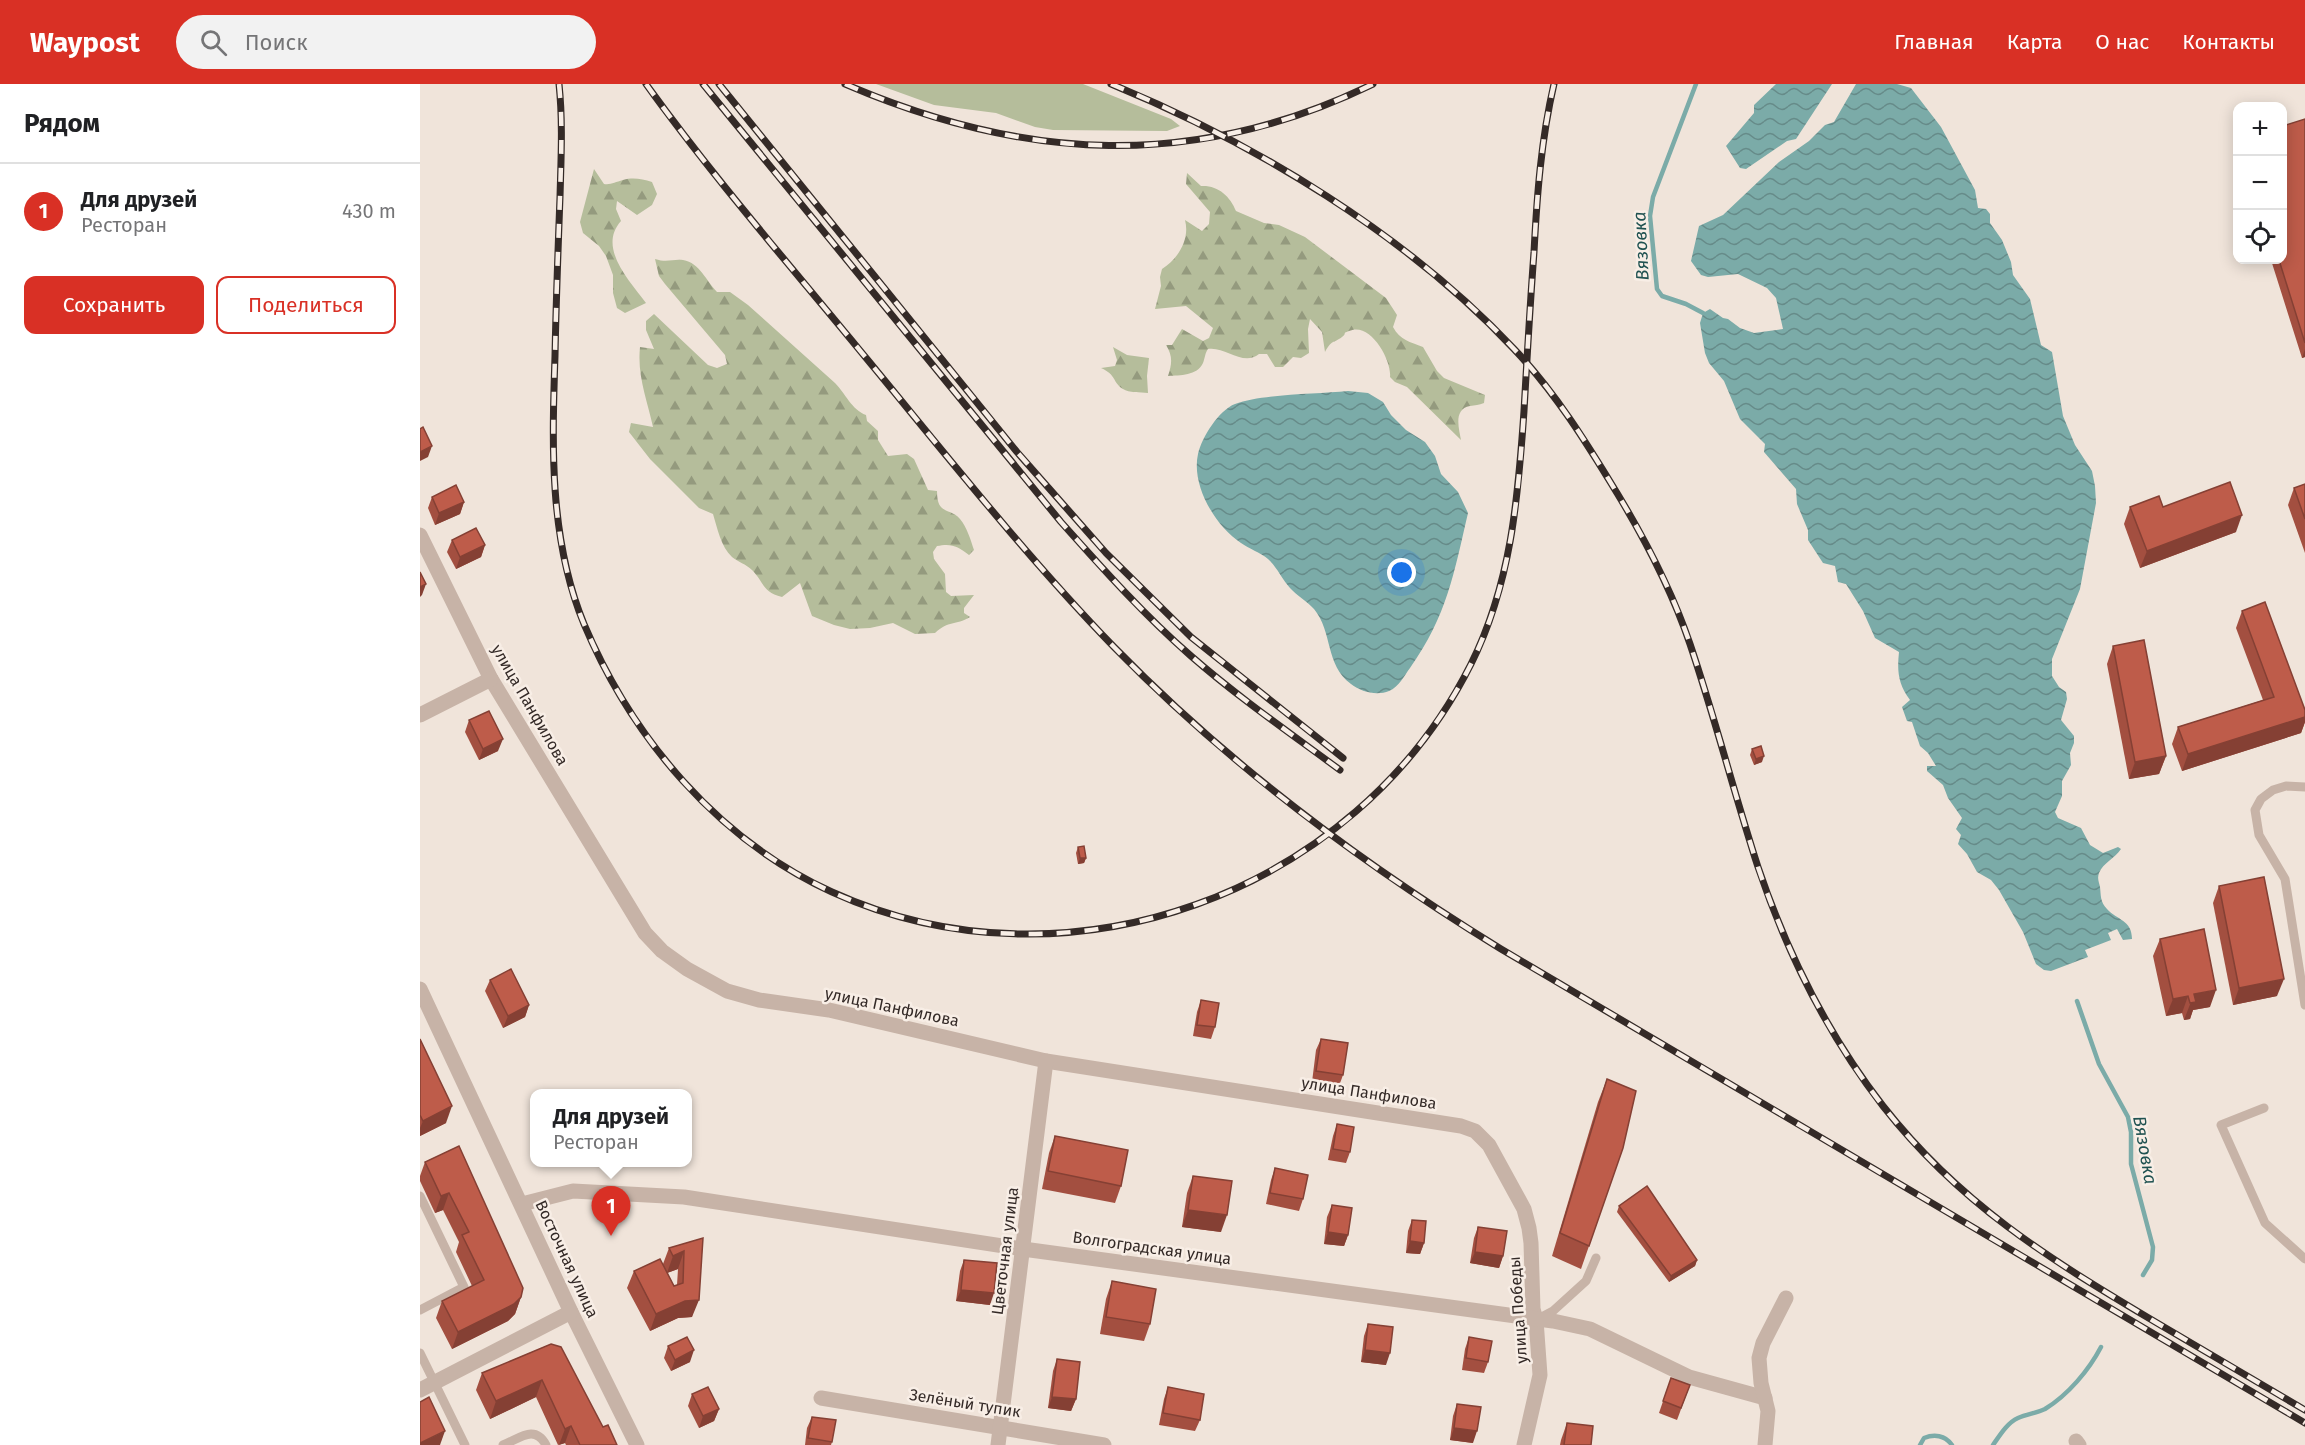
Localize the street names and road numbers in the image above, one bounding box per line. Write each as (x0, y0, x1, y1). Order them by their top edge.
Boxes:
street label: улица Панфилова (488, 641, 572, 769)
street label: улица Панфилова (823, 984, 961, 1030)
street label: улица Панфилова (1300, 1073, 1438, 1113)
street label: Цветочная улица (988, 1186, 1022, 1316)
street label: Восточная улица (531, 1197, 603, 1321)
street label: Волгоградская улица (1072, 1227, 1232, 1269)
street label: улица Победы (1505, 1256, 1531, 1364)
street label: Зелёный тупик (908, 1385, 1023, 1421)

